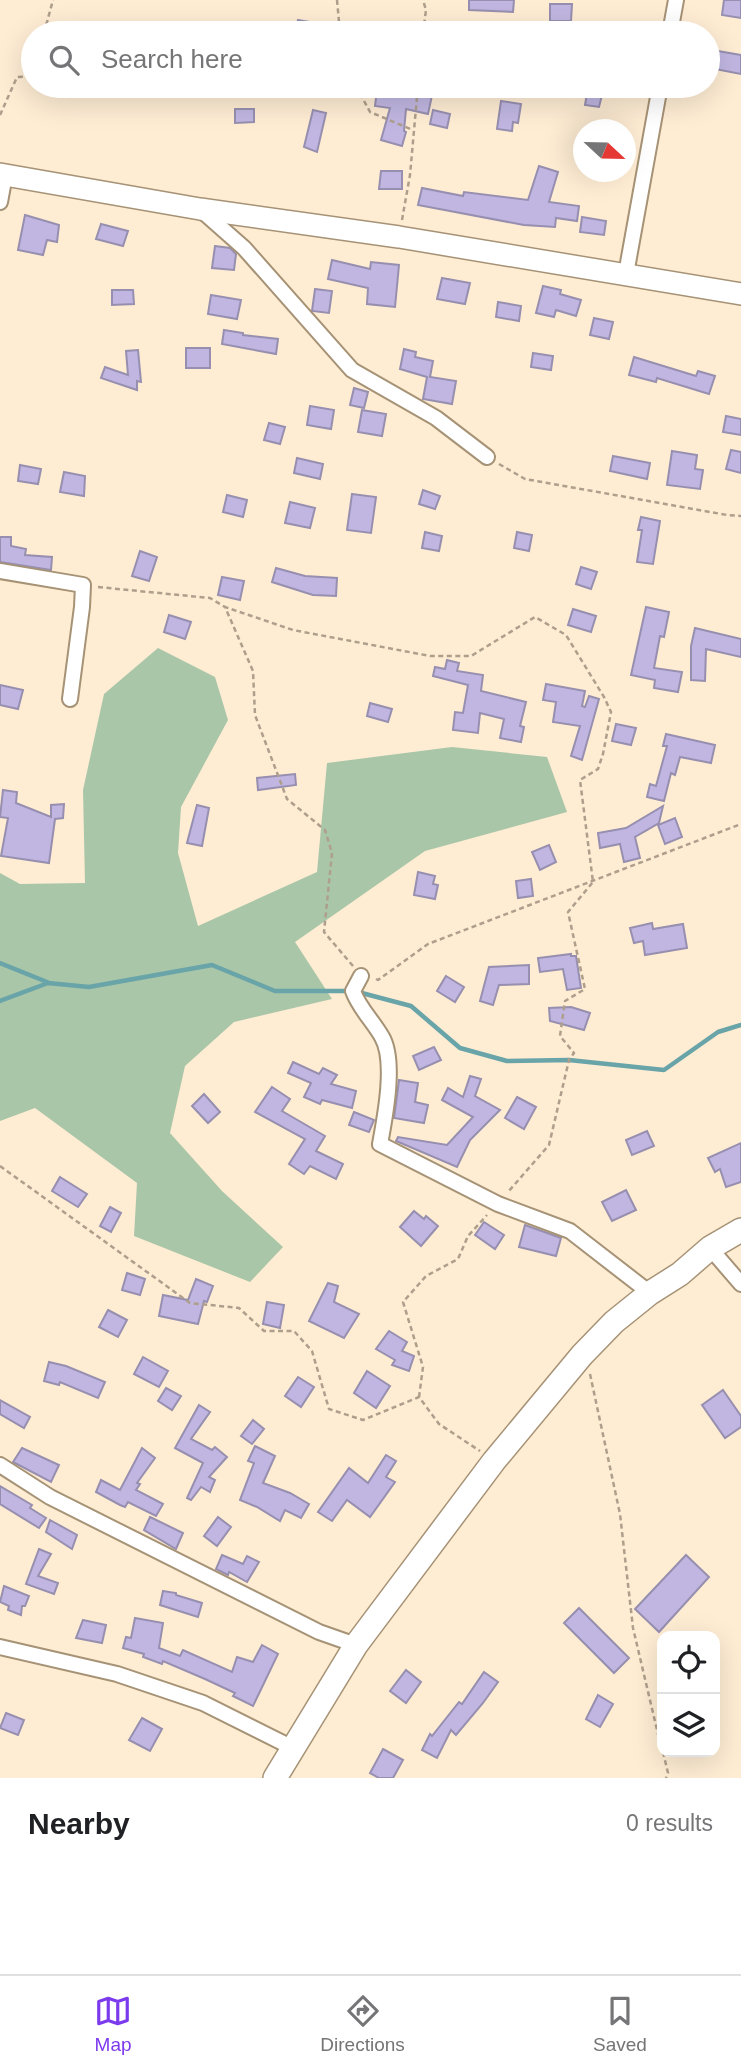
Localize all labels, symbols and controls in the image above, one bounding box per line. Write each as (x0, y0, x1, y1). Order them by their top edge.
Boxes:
search box (21, 21, 720, 98)
icon: search (45, 41, 83, 79)
text: Search here (101, 44, 243, 74)
north arrow (573, 119, 636, 182)
map controls (657, 1631, 720, 1757)
button: locate (657, 1631, 720, 1694)
button: layers (657, 1694, 720, 1757)
text: Nearby (28, 1807, 130, 1840)
text: 0 results (626, 1810, 713, 1836)
tab: Map (94, 1992, 132, 2056)
tab: Directions (320, 1992, 405, 2056)
tab: Saved (593, 1992, 647, 2056)

